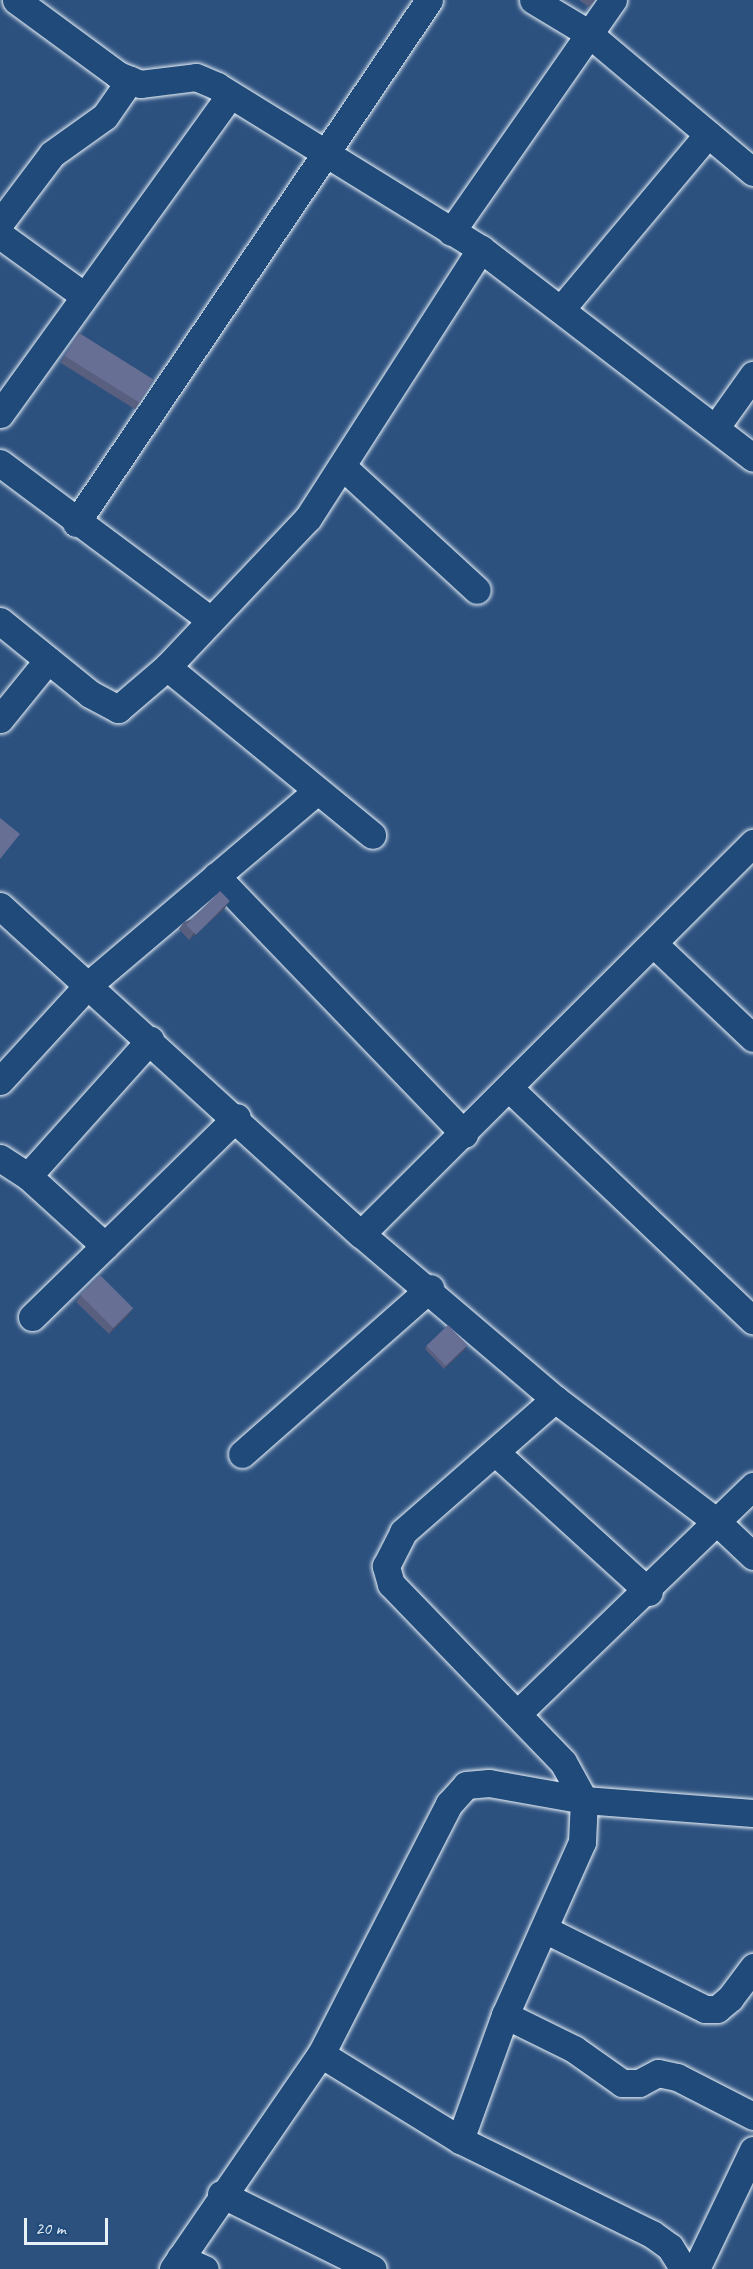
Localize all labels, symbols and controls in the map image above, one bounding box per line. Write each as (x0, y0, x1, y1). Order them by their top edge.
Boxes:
scale bar (27, 2206, 111, 2244)
text: 20 m (35, 2217, 66, 2239)

